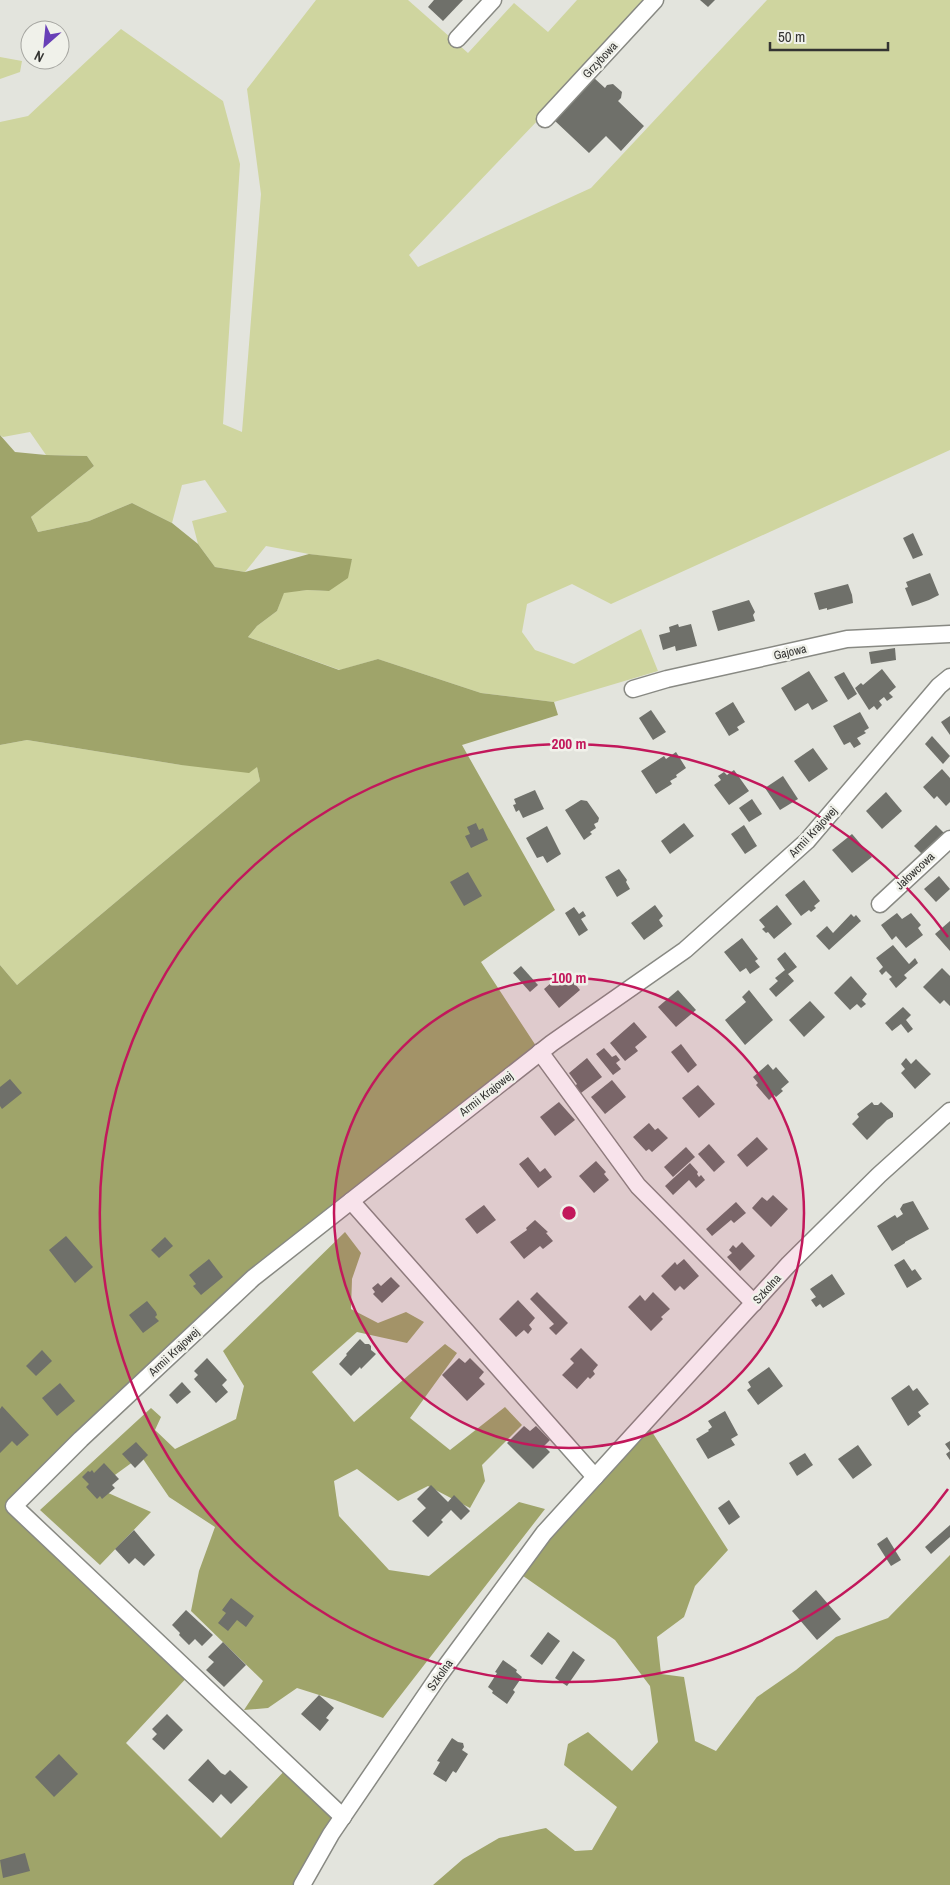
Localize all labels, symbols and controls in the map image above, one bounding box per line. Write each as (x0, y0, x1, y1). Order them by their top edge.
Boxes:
north arrow (20, 20, 70, 70)
scale bar (770, 20, 888, 52)
text: 50 m (778, 26, 805, 47)
street label: Grzybowa (579, 38, 621, 82)
text: N (31, 47, 47, 66)
street label: Gajowa (772, 640, 809, 664)
text: 200 m (552, 733, 586, 754)
street label: Armii Krajowej (785, 803, 841, 862)
street label: Jałowcowa (892, 848, 938, 893)
text: 100 m (552, 967, 586, 988)
street label: Armii Krajowej (455, 1068, 516, 1121)
centre of rings (560, 1204, 578, 1222)
street label: Szkolna (749, 1270, 785, 1307)
street label: Armii Krajowej (144, 1324, 203, 1380)
street label: Szkolna (423, 1656, 457, 1694)

